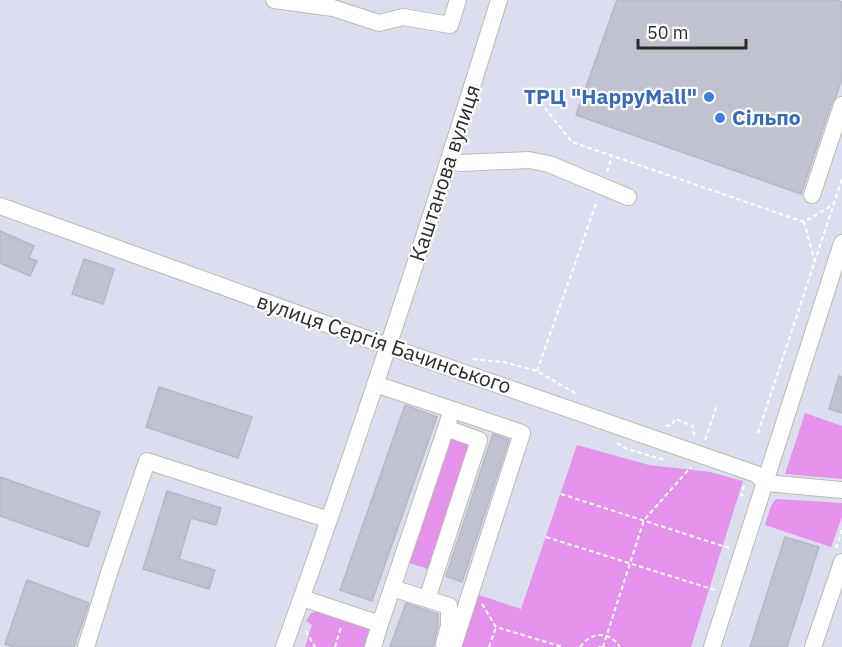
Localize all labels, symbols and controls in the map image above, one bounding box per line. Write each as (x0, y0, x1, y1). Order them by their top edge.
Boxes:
scale bar (638, 12, 746, 50)
text: 50 m (647, 21, 689, 44)
street label: Каштанова вулиця (402, 81, 486, 265)
place label: ТРЦ "HappyMall" (524, 82, 697, 110)
marker: ТРЦ "HappyMall" (702, 90, 716, 104)
place label: Сільпо (732, 103, 801, 131)
marker: Сільпо (713, 111, 727, 125)
street label: вулиця Сергія Бачинського (253, 286, 515, 400)

